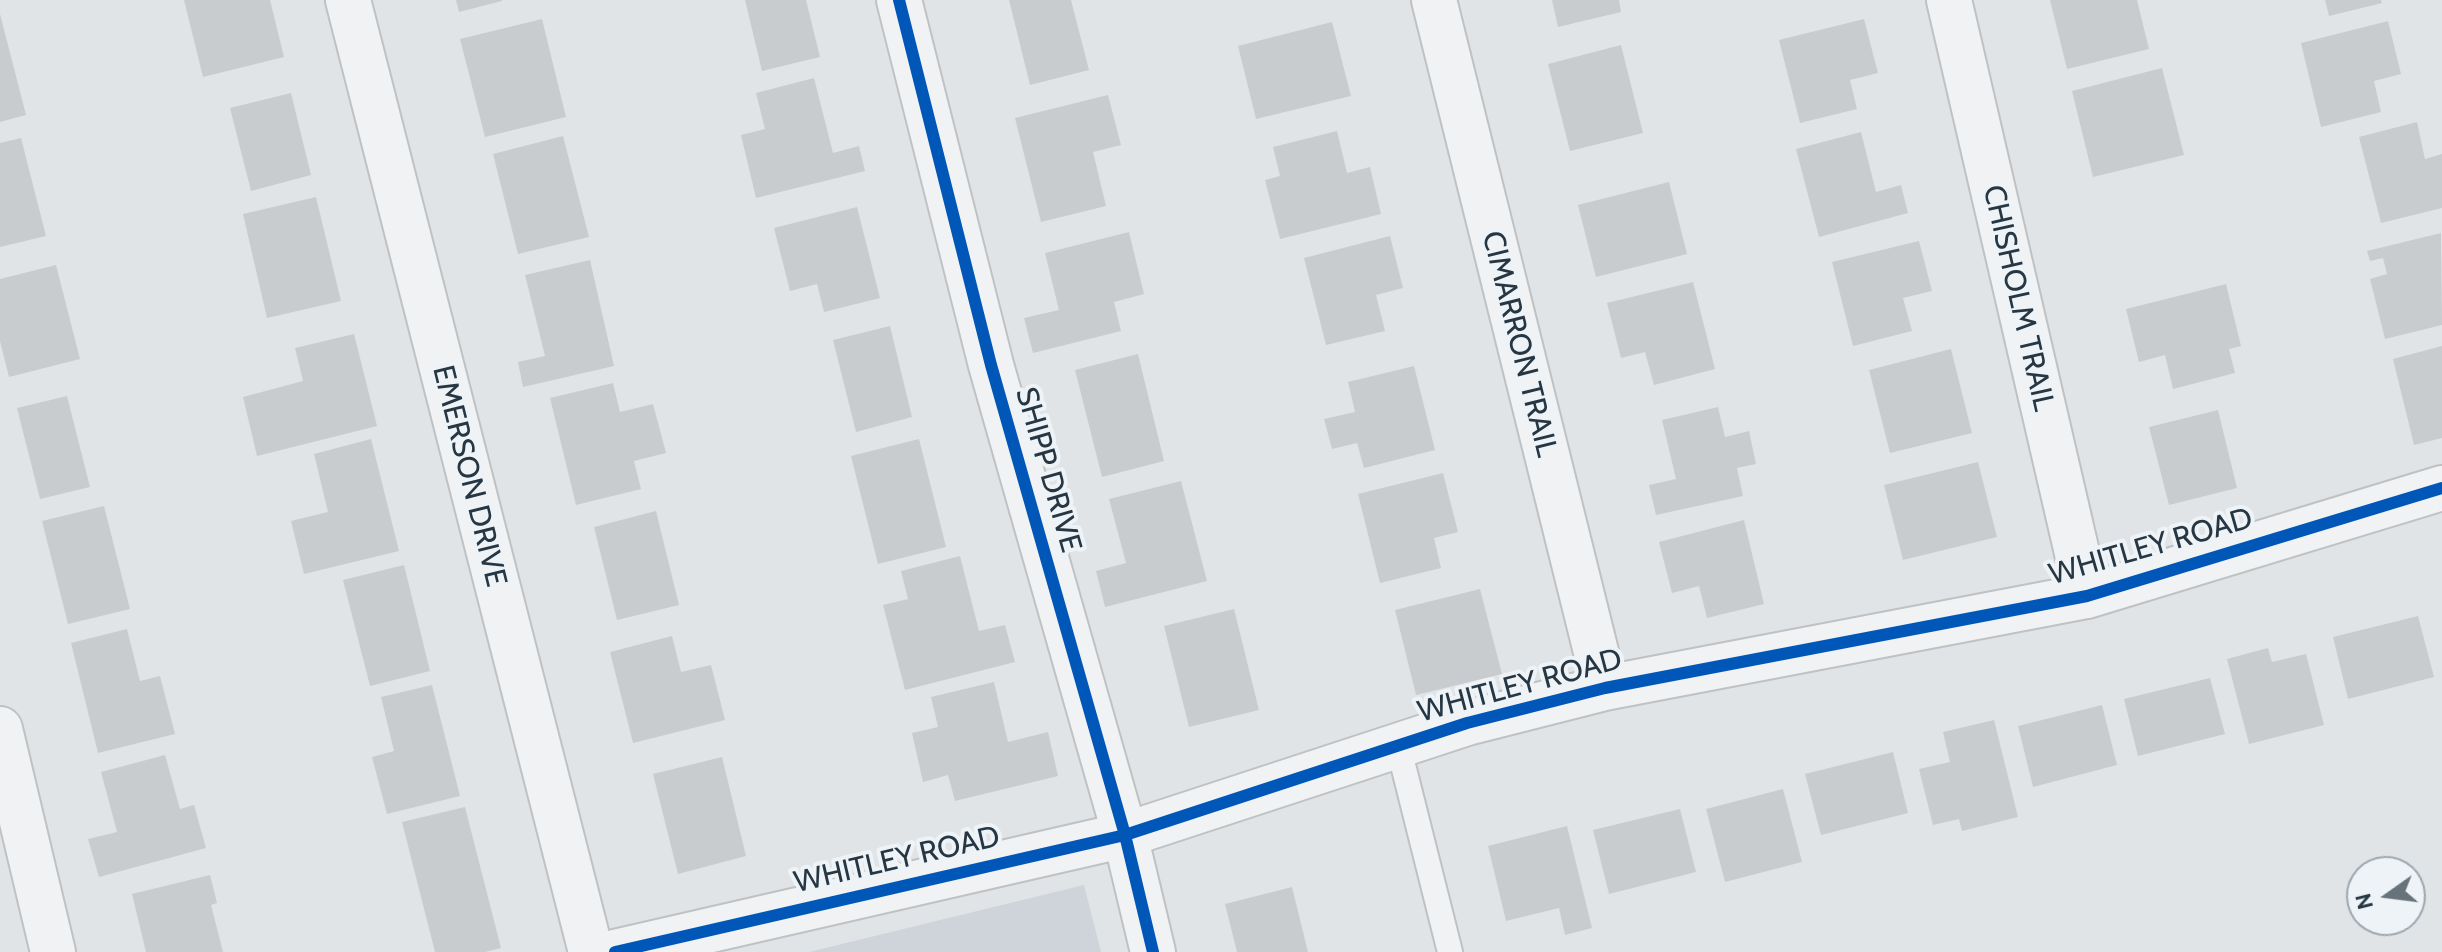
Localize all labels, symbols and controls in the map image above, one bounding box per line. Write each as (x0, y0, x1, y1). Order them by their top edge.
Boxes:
street label: CHISHOLM TRAIL (1975, 182, 2061, 414)
street label: CIMARRON TRAIL (1474, 227, 1564, 461)
street label: EMERSON DRIVE (424, 362, 514, 590)
street label: SHIPP DRIVE (1007, 383, 1089, 557)
street label: WHITLEY ROAD (2045, 501, 2257, 593)
street label: WHITLEY ROAD (1414, 641, 1626, 731)
street label: WHITLEY ROAD (791, 819, 1003, 901)
north arrow (2346, 856, 2426, 936)
text: N (2349, 891, 2379, 912)

